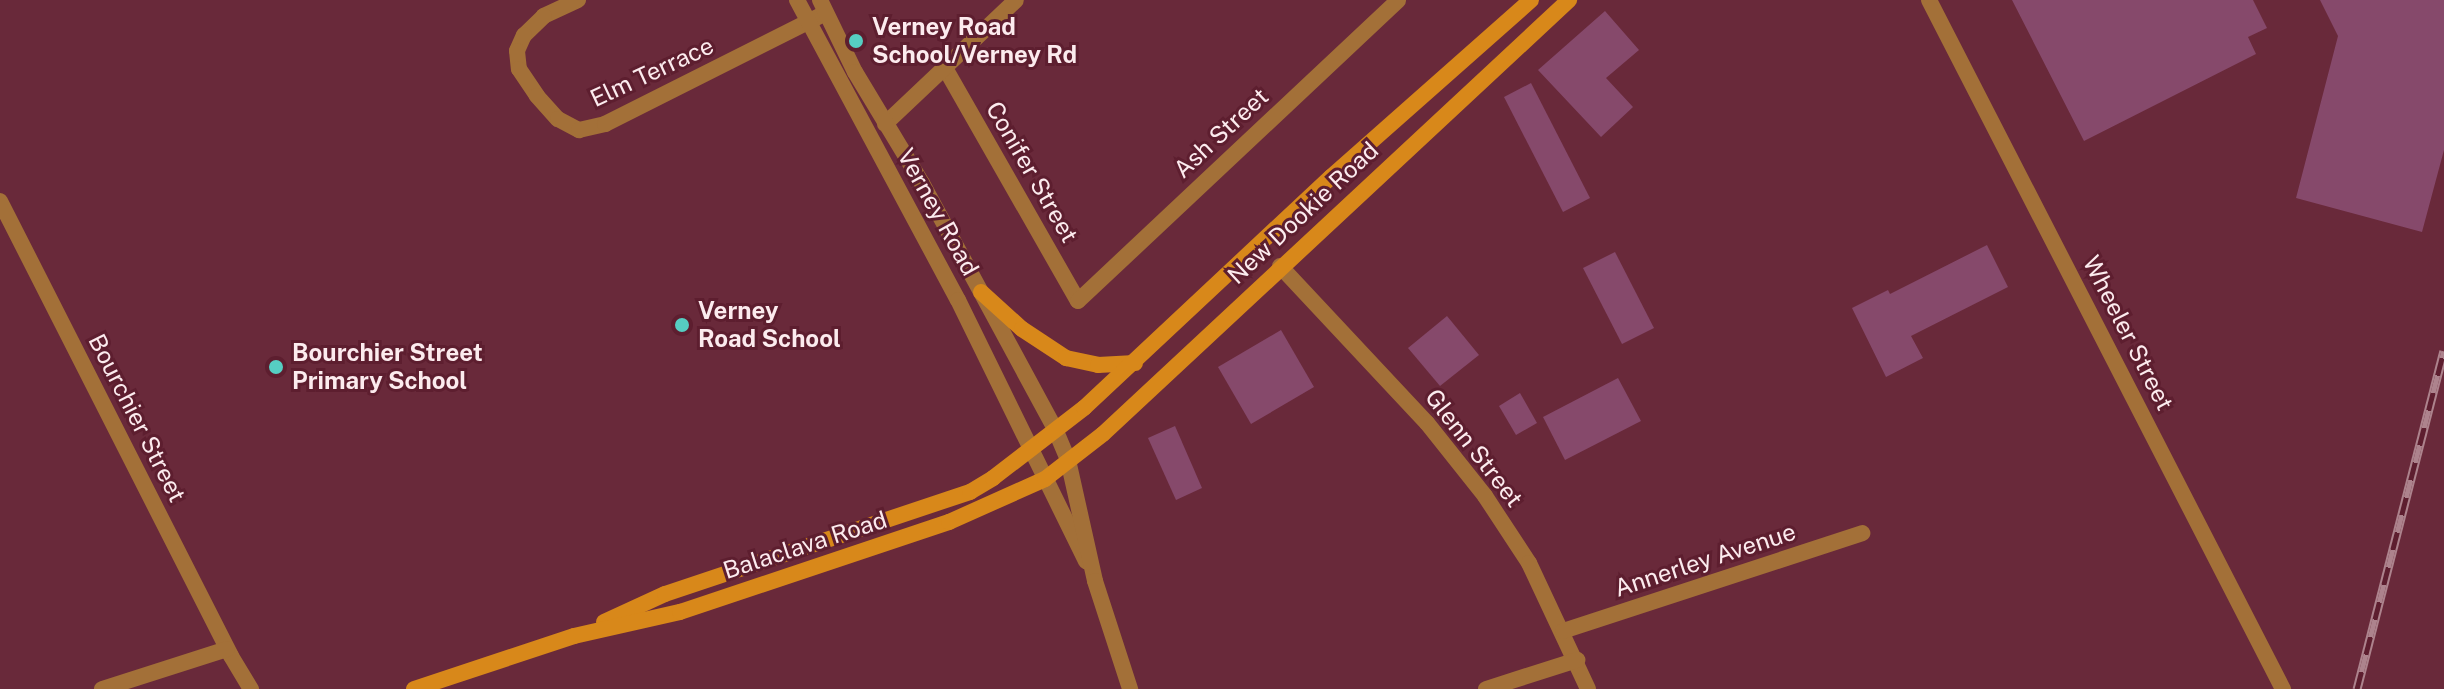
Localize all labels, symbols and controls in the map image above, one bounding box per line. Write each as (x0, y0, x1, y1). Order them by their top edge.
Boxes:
place label: Verney Road School/Verney Rd (872, 13, 1077, 69)
street label: Elm Terrace (586, 31, 718, 113)
marker: Verney Road School/Verney Rd (847, 32, 865, 50)
street label: Ash Street (1168, 82, 1274, 184)
street label: Conifer Street (980, 96, 1084, 248)
street label: New Dookie Road (1222, 136, 1384, 290)
street label: Verney Road (891, 143, 985, 281)
street label: Wheeler Street (2077, 251, 2179, 415)
place label: Verney Road School (698, 297, 841, 353)
marker: Verney Road School (673, 316, 691, 334)
street label: Bourchier Street (82, 329, 192, 507)
place label: Bourchier Street Primary School (292, 339, 483, 395)
marker: Bourchier Street Primary School (267, 358, 285, 376)
street label: Glenn Street (1419, 383, 1529, 513)
street label: Balaclava Road (719, 505, 891, 585)
street label: Annerley Avenue (1611, 517, 1799, 603)

